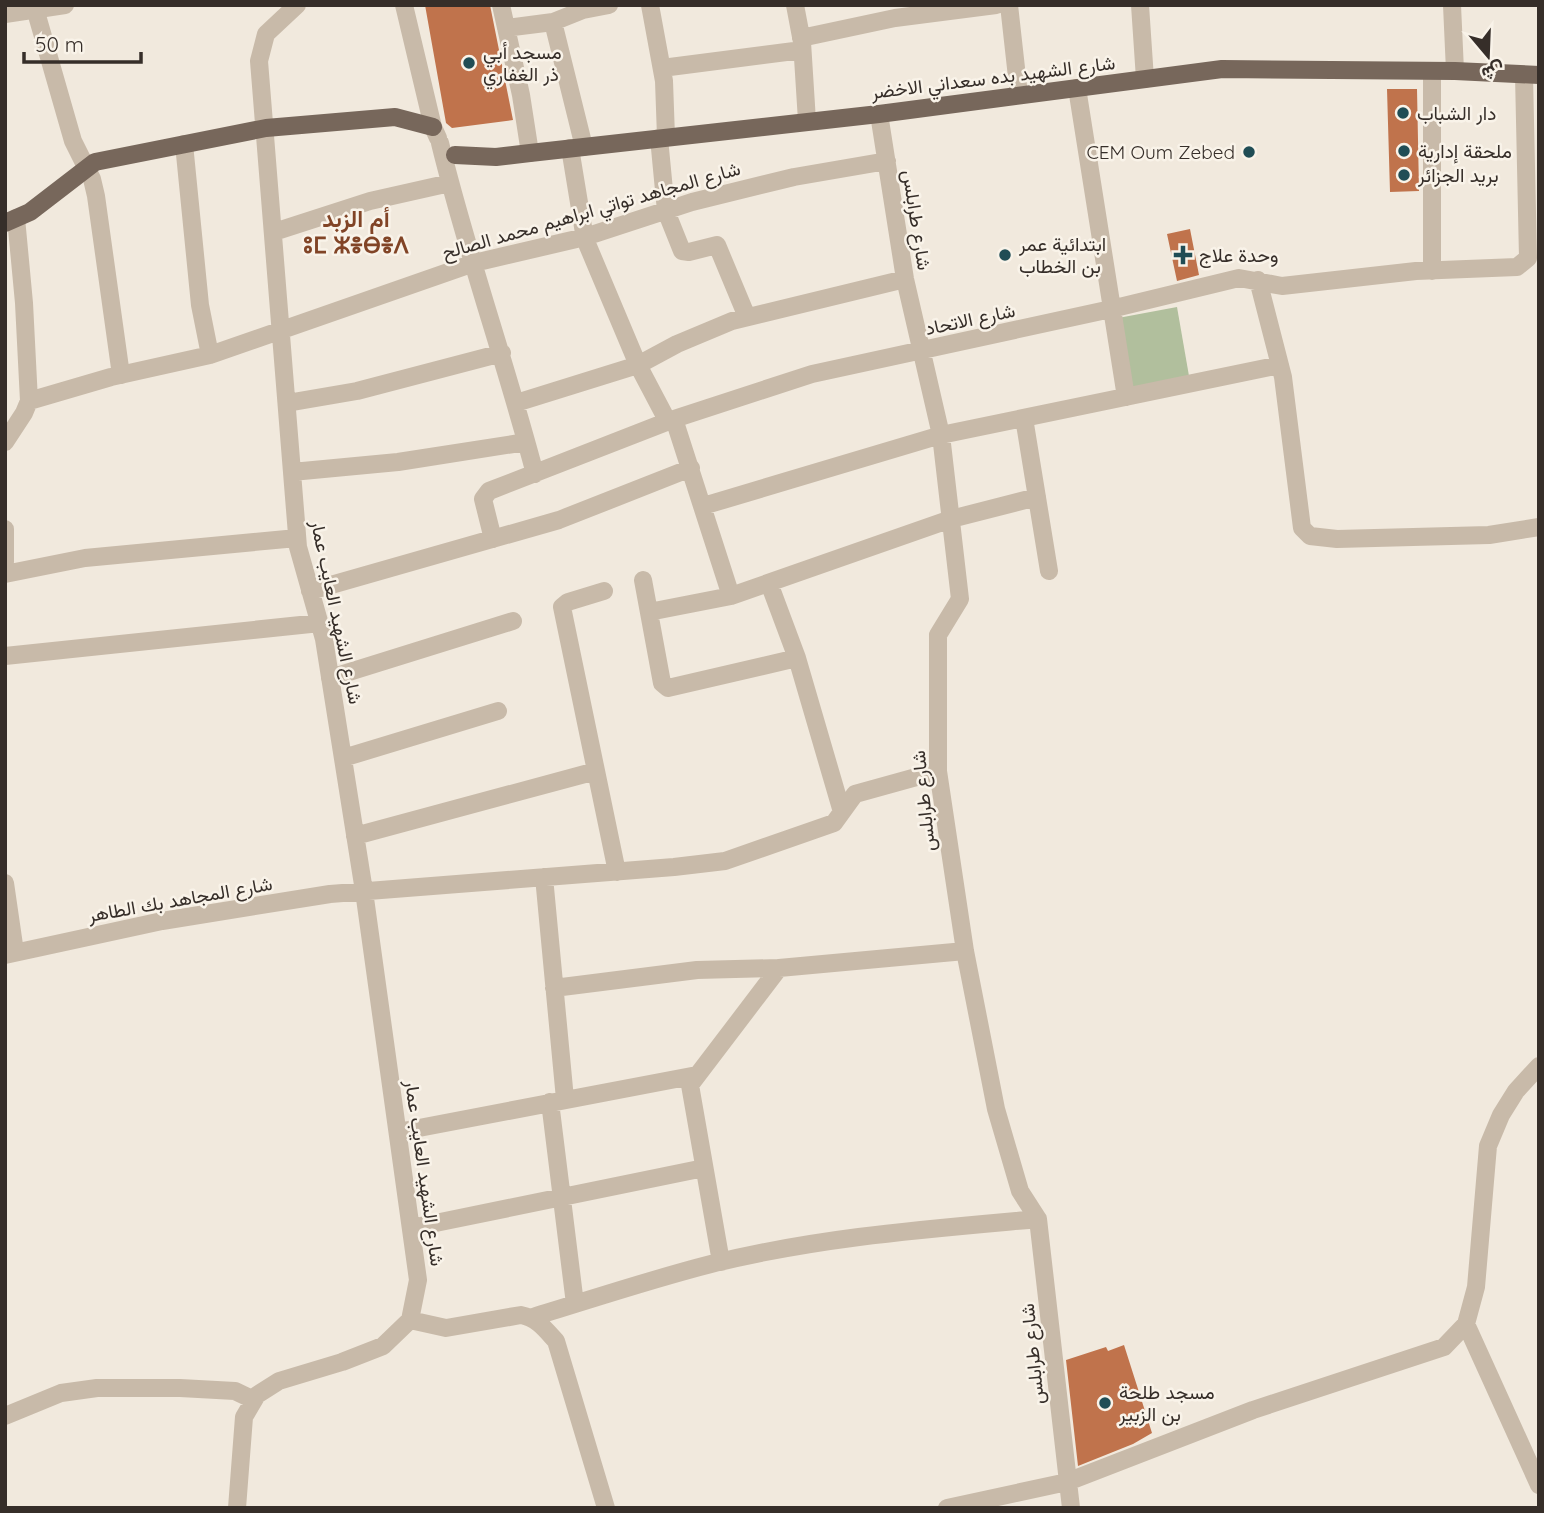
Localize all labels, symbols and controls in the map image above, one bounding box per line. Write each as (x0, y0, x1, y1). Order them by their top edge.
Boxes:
scale bar (24, 21, 142, 65)
north arrow (1453, 21, 1523, 91)
text: 50 m (35, 31, 84, 57)
place label: مسجد أبي ذر الغفاري (483, 40, 562, 90)
street label: شارع الشهيد بده سعداني الاخضر (869, 50, 1117, 108)
marker: مسجد أبي ذر الغفاري (461, 55, 477, 71)
text: ش (1479, 57, 1508, 87)
place label: دار الشباب (1417, 101, 1496, 125)
marker: دار الشباب (1395, 105, 1411, 121)
place label: ملحقة إدارية (1418, 139, 1512, 164)
place label: CEM Oum Zebed (1086, 140, 1235, 164)
marker: ملحقة إدارية (1396, 143, 1412, 159)
marker: CEM Oum Zebed (1241, 144, 1257, 160)
street label: شارع المجاهد تواتي ابراهيم محمد الصالح (439, 156, 744, 268)
place label: بريد الجزائر (1417, 163, 1499, 187)
marker: بريد الجزائر (1396, 167, 1412, 183)
street label: شارع طرابلس (896, 168, 937, 272)
district label: أم الزبد ⵓⵎ ⵣⴻⴱⴻⴷ (303, 204, 409, 259)
place label: ابتدائية عمر بن الخطاب (1018, 232, 1106, 278)
place label: وحدة علاج (1199, 243, 1278, 268)
marker: وحدة علاج (1173, 245, 1193, 265)
marker: ابتدائية عمر بن الخطاب (997, 247, 1013, 263)
street label: شارع الاتحاد (923, 298, 1017, 341)
street label: شارع الشهيد العايب عمار (305, 517, 368, 707)
street label: شارع طرابلس (906, 749, 941, 853)
street label: شارع المجاهد بك الطاهر (85, 871, 274, 928)
street label: شارع الشهيد العايب عمار (399, 1077, 450, 1268)
street label: شارع طرابلس (1015, 1302, 1050, 1406)
place label: مسجد طلحة بن الزبير (1118, 1380, 1215, 1426)
marker: مسجد طلحة بن الزبير (1097, 1395, 1113, 1411)

